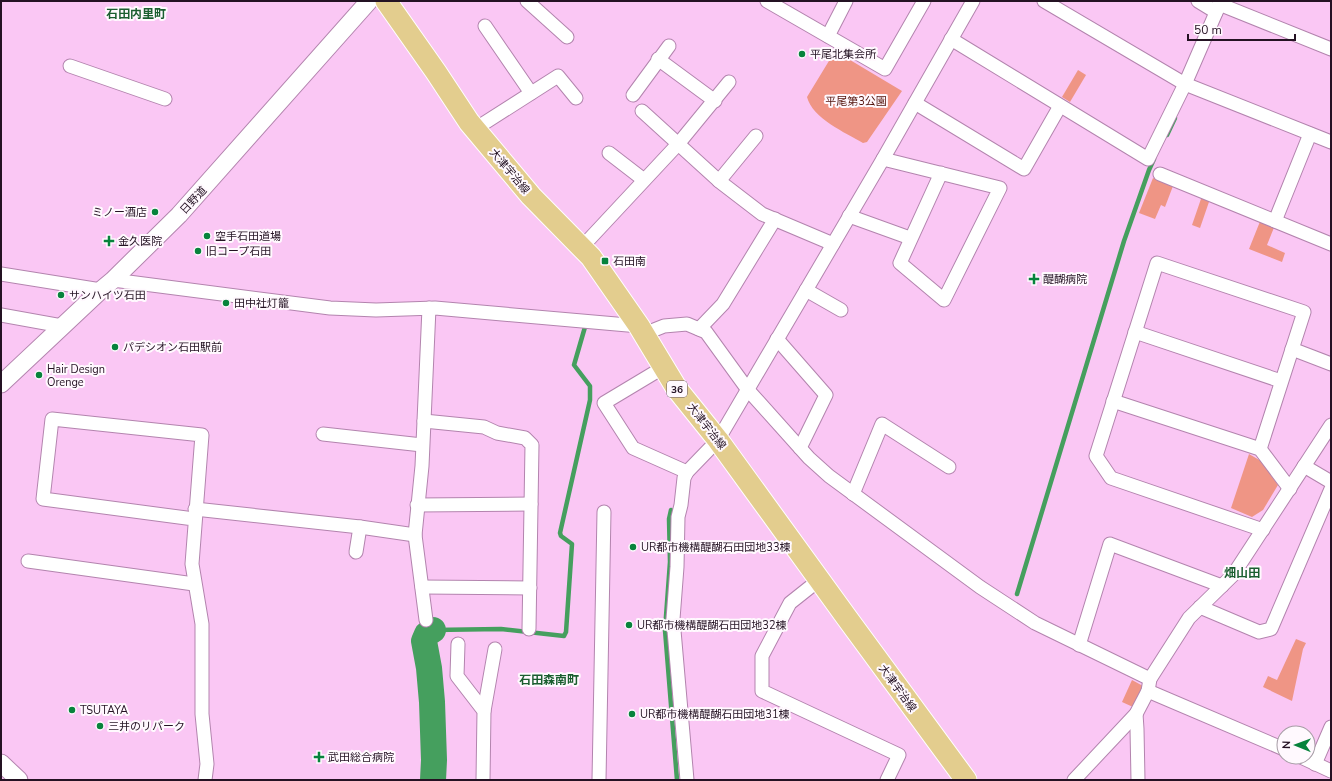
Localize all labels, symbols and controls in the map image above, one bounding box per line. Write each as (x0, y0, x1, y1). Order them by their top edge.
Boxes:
district label: 石田内里町 (106, 6, 166, 22)
scale bar (1188, 16, 1295, 42)
text: 50 m (1194, 22, 1222, 38)
place label: 平尾北集会所 (810, 47, 877, 62)
marker: 平尾北集会所 (797, 49, 807, 59)
park label: 平尾第3公園 (825, 94, 887, 109)
street label: 大津宇治線 (486, 145, 533, 197)
street label: 日野道 (177, 183, 210, 218)
place label: ミノー酒店 (92, 205, 147, 220)
marker: ミノー酒店 (150, 207, 160, 217)
place label: 空手石田道場 (215, 229, 281, 244)
marker: 空手石田道場 (202, 231, 212, 241)
place label: 金久医院 (118, 234, 162, 249)
marker: 金久医院 (103, 235, 115, 247)
place label: 旧コープ石田 (206, 244, 271, 259)
marker: 旧コープ石田 (193, 246, 203, 256)
place label: 石田南 (613, 254, 646, 269)
marker: 石田南 (600, 256, 610, 266)
place label: 醍醐病院 (1043, 272, 1087, 287)
marker: 醍醐病院 (1028, 273, 1040, 285)
place label: サンハイツ石田 (69, 288, 146, 303)
marker: サンハイツ石田 (56, 290, 66, 300)
place label: 田中社灯籠 (234, 296, 289, 311)
marker: 田中社灯籠 (221, 298, 231, 308)
place label: パデシオン石田駅前 (123, 340, 222, 355)
marker: パデシオン石田駅前 (110, 342, 120, 352)
place label: Hair Design Orenge (47, 362, 105, 390)
marker: Hair Design Orenge (34, 370, 44, 380)
road number: 36 (667, 381, 687, 397)
street label: 大津宇治線 (684, 400, 729, 453)
place label: UR都市機構醍醐石田団地33棟 (641, 540, 791, 555)
marker: UR都市機構醍醐石田団地33棟 (628, 542, 638, 552)
district label: 畑山田 (1224, 565, 1260, 581)
place label: UR都市機構醍醐石田団地32棟 (637, 618, 787, 633)
marker: UR都市機構醍醐石田団地32棟 (624, 620, 634, 630)
street label: 大津宇治線 (875, 662, 920, 715)
district label: 石田森南町 (519, 672, 579, 688)
place label: TSUTAYA (80, 703, 128, 718)
marker: TSUTAYA (67, 705, 77, 715)
place label: UR都市機構醍醐石田団地31棟 (640, 707, 790, 722)
marker: UR都市機構醍醐石田団地31棟 (627, 709, 637, 719)
place label: 三井のリパーク (108, 719, 185, 734)
marker: 三井のリパーク (95, 721, 105, 731)
north arrow (1276, 725, 1316, 765)
text: N (1279, 741, 1294, 749)
place label: 武田総合病院 (328, 750, 394, 765)
marker: 武田総合病院 (313, 751, 325, 763)

